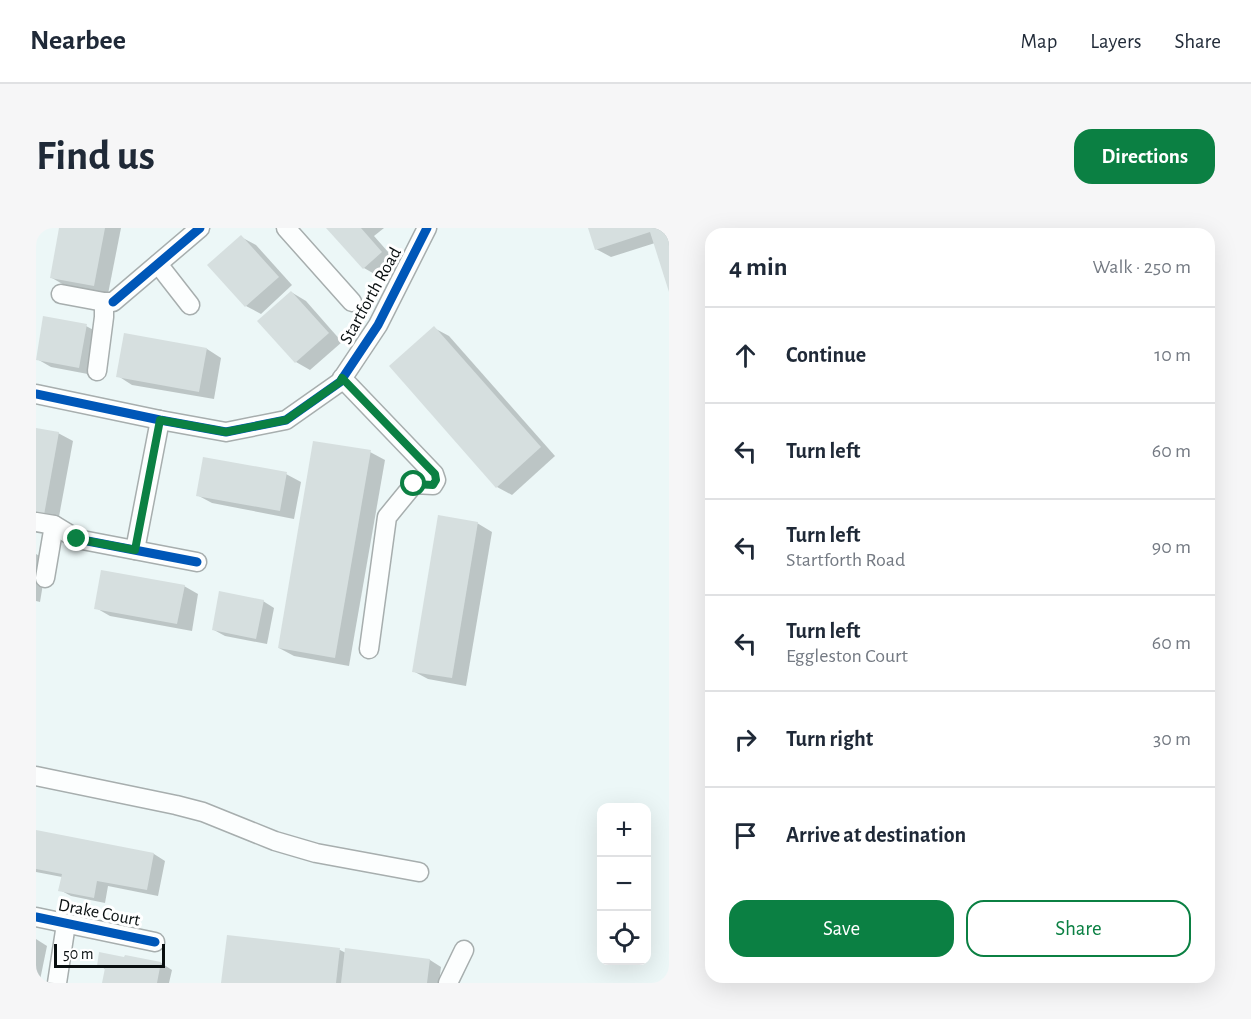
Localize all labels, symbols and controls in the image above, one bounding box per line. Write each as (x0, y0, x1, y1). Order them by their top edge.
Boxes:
text: Nearbee (30, 27, 126, 55)
text: Map (1021, 31, 1057, 52)
text: Layers (1090, 31, 1141, 52)
text: Share (1174, 31, 1221, 52)
button: Directions (1074, 129, 1215, 184)
text: Find us (36, 135, 155, 177)
street label: Startforth Road (337, 245, 405, 347)
text: 4 min (729, 254, 788, 280)
text: Walk · 250 m (1092, 257, 1191, 277)
icon: ahead (729, 339, 762, 372)
text: Continue (786, 344, 866, 366)
text: 10 m (1154, 345, 1191, 365)
icon: left (729, 435, 762, 468)
text: Turn left (786, 440, 860, 462)
text: 60 m (1152, 441, 1191, 461)
route start (400, 470, 426, 496)
text: Turn left (786, 524, 860, 546)
route end (63, 525, 89, 551)
icon: left (729, 531, 762, 564)
text: 90 m (1152, 537, 1191, 557)
text: Startforth Road (786, 550, 905, 570)
text: Turn left (786, 620, 860, 642)
icon: left (729, 627, 762, 660)
text: 60 m (1152, 633, 1191, 653)
text: Eggleston Court (786, 646, 908, 666)
icon: right (729, 723, 762, 756)
text: Turn right (786, 728, 873, 750)
text: 30 m (1153, 729, 1191, 749)
map controls (597, 803, 651, 965)
button: + (597, 803, 651, 857)
icon: arrive (729, 819, 762, 852)
text: Arrive at destination (786, 824, 966, 846)
button: − (597, 857, 651, 911)
street label: Drake Court (56, 896, 142, 930)
button: Save (729, 900, 954, 957)
button: Share (966, 900, 1191, 957)
button: locate (597, 911, 651, 965)
scale bar (54, 941, 165, 968)
text: 50 m (63, 946, 94, 962)

